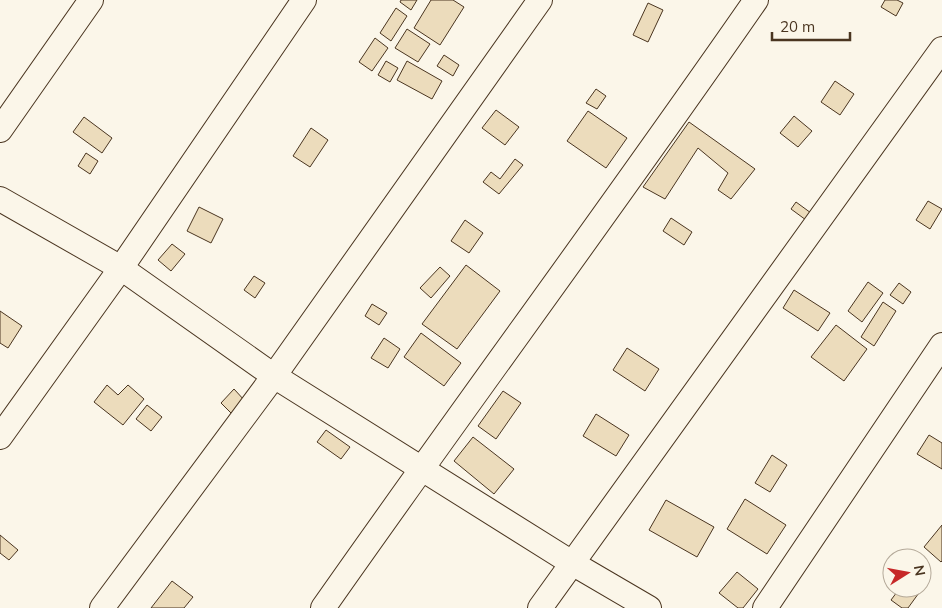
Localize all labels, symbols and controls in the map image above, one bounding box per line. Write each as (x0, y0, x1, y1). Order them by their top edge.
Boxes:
scale bar (772, 10, 850, 42)
text: 20 m (780, 17, 815, 36)
north arrow (882, 548, 932, 598)
text: N (910, 564, 930, 577)

